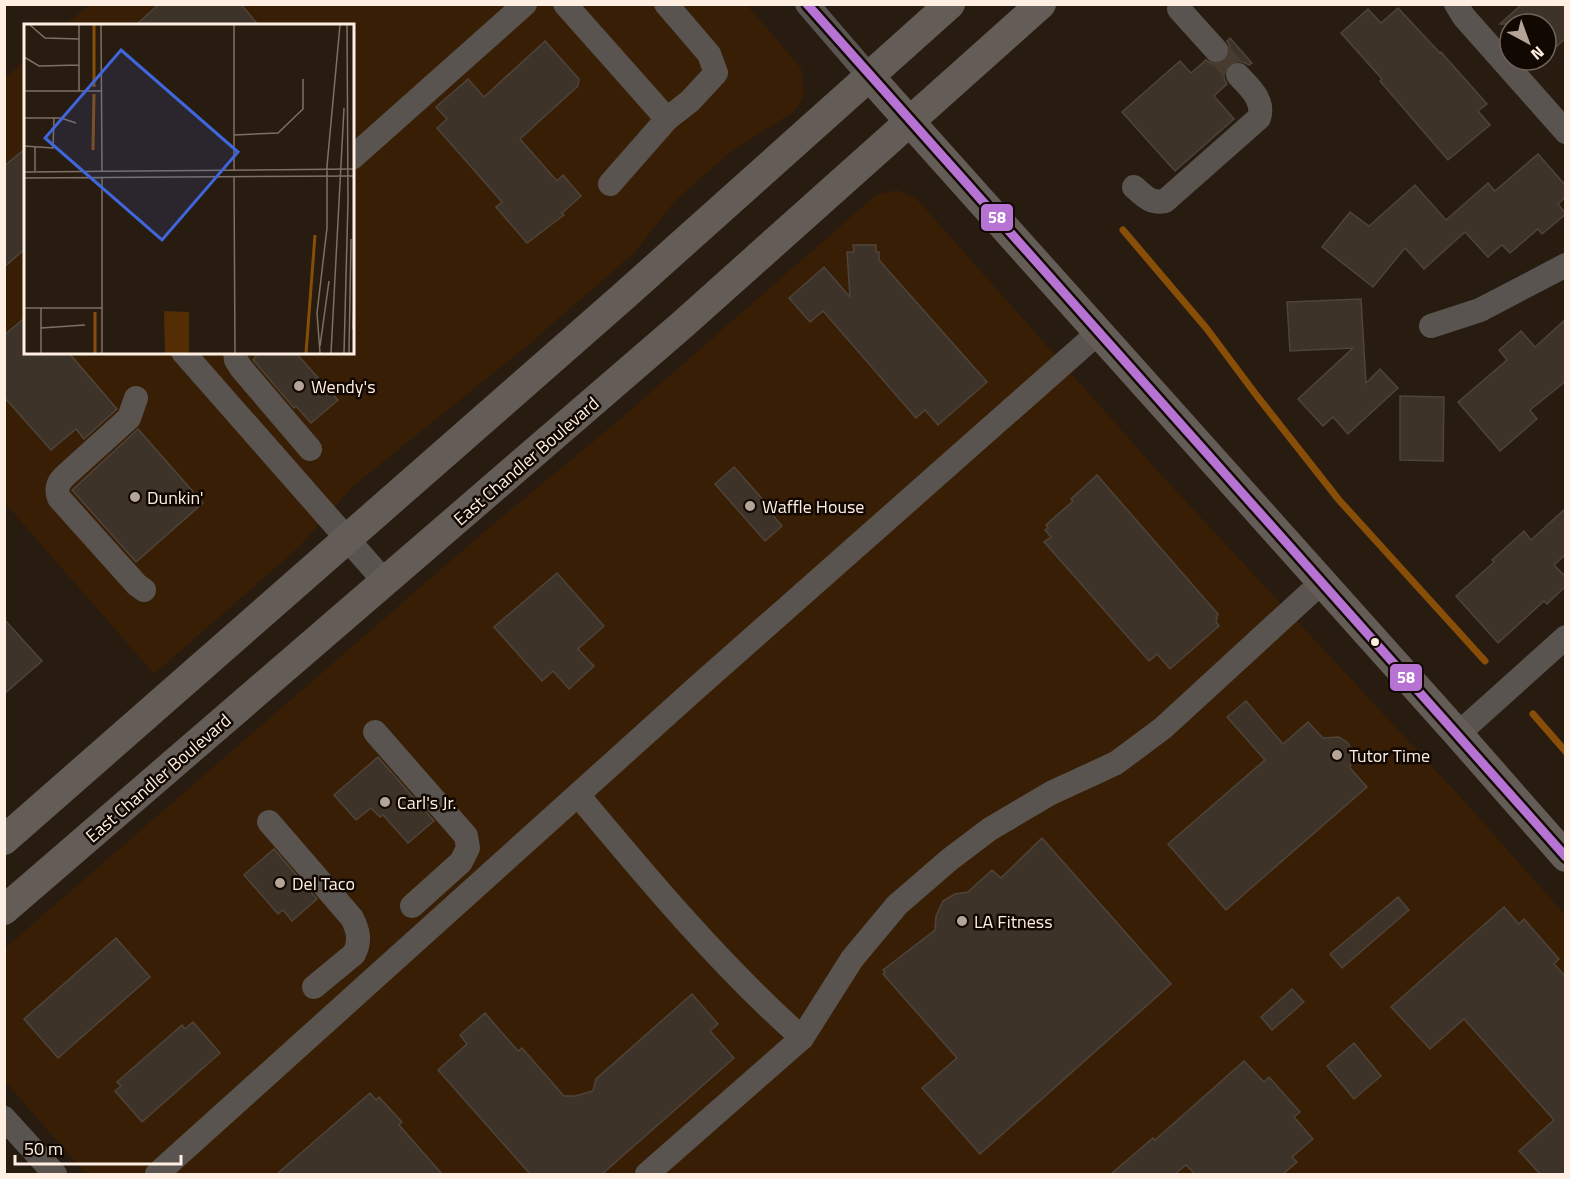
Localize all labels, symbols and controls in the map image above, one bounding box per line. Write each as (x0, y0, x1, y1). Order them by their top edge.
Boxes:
north arrow (1498, 12, 1558, 72)
inset map (24, 24, 354, 354)
text: N (1526, 41, 1550, 66)
line badge: 58 (980, 203, 1014, 232)
text: 58 (988, 205, 1006, 229)
place label: Wendy's (311, 373, 376, 400)
marker: Wendy's (292, 379, 306, 393)
street label: East Chandler Boulevard (447, 390, 605, 532)
place label: Dunkin' (147, 484, 204, 511)
marker: Dunkin' (128, 490, 142, 504)
place label: Waffle House (762, 493, 864, 520)
marker: Waffle House (743, 499, 757, 513)
unlabelled marker (1369, 636, 1381, 648)
line badge: 58 (1389, 663, 1423, 692)
text: 58 (1397, 665, 1415, 689)
street label: East Chandler Boulevard (79, 707, 237, 849)
place label: Tutor Time (1349, 742, 1430, 769)
marker: Tutor Time (1330, 748, 1344, 762)
place label: Carl's Jr. (397, 789, 457, 816)
marker: Carl's Jr. (378, 795, 392, 809)
place label: Del Taco (292, 870, 355, 897)
marker: Del Taco (273, 876, 287, 890)
place label: LA Fitness (974, 908, 1053, 935)
marker: LA Fitness (955, 914, 969, 928)
scale bar (15, 1128, 182, 1166)
text: 50 m (24, 1135, 63, 1162)

